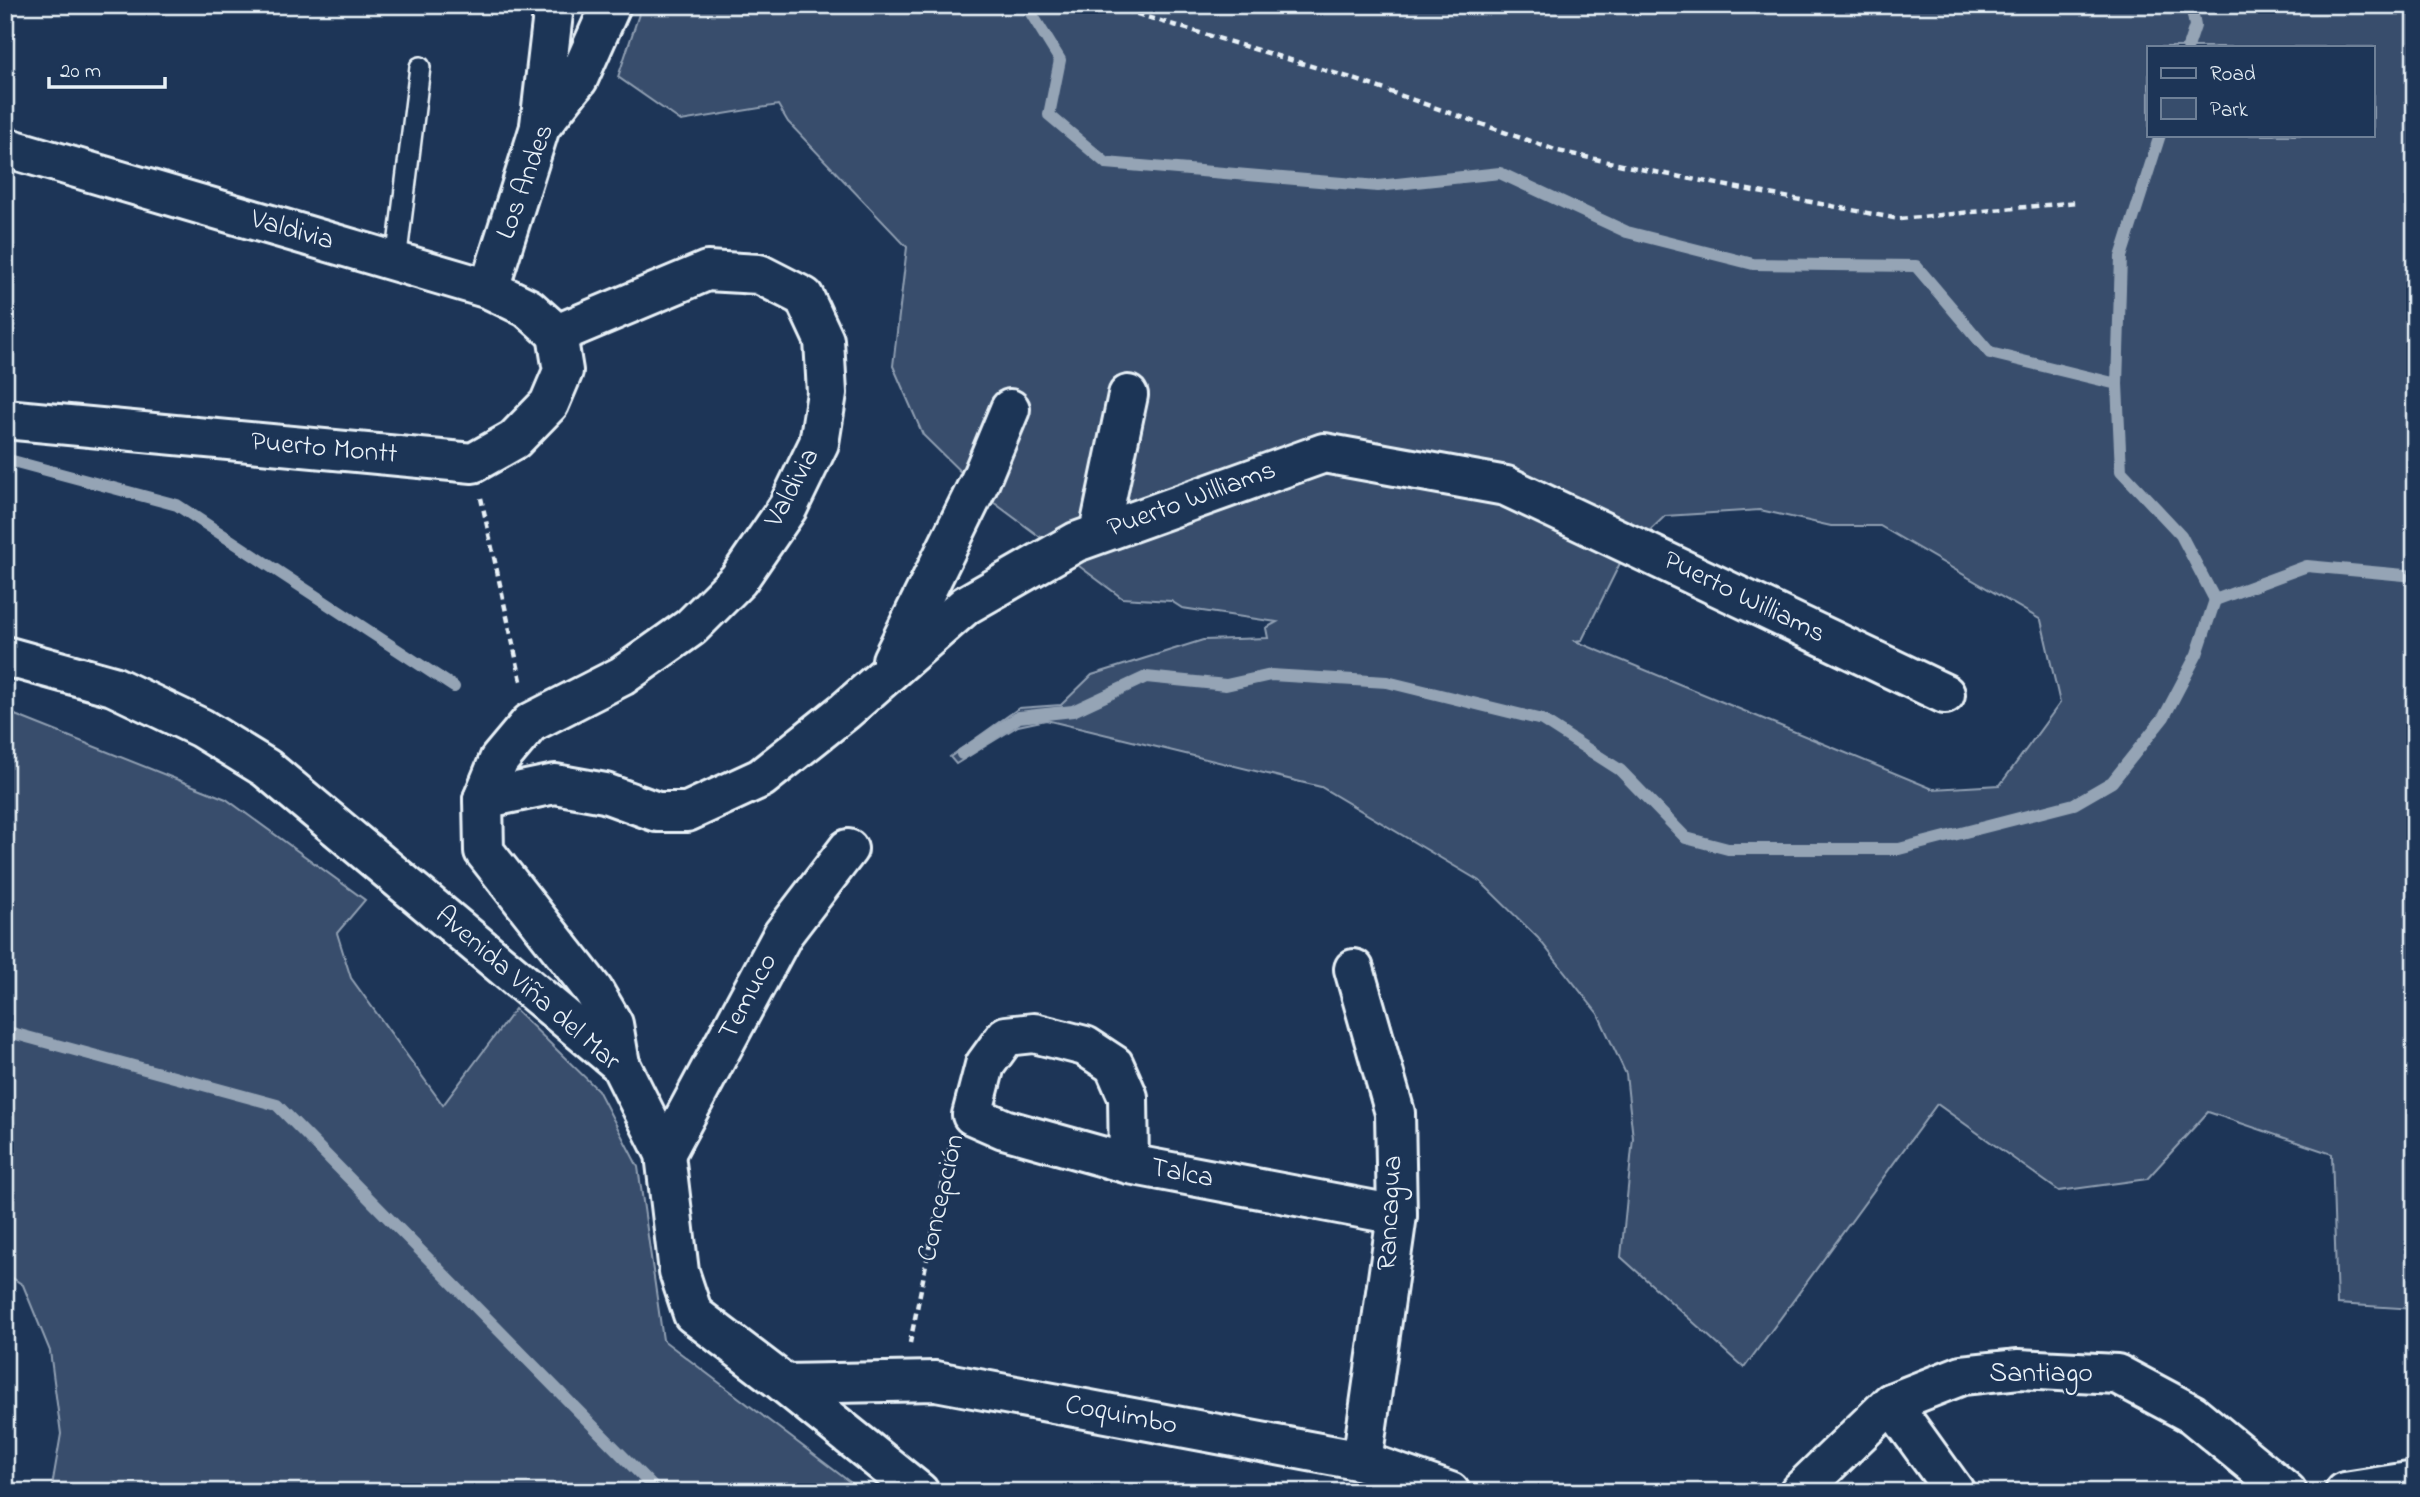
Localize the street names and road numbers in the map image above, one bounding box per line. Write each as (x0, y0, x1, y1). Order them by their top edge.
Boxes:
street label: Los Andes (486, 119, 566, 245)
street label: Valdivia (245, 199, 338, 262)
street label: Puerto Montt (249, 422, 399, 476)
street label: Valdivia (755, 441, 831, 536)
street label: Puerto Williams (1102, 451, 1282, 549)
street label: Puerto Williams (1656, 541, 1832, 655)
street label: Avenida Viña del Mar (425, 897, 629, 1082)
street label: Temuco (709, 946, 789, 1048)
street label: Concepción (907, 1130, 977, 1266)
street label: Talca (1147, 1148, 1217, 1200)
street label: Rancagua (1368, 1154, 1414, 1272)
street label: Santiago (1989, 1354, 2093, 1395)
street label: Coquimbo (1061, 1385, 1181, 1447)

